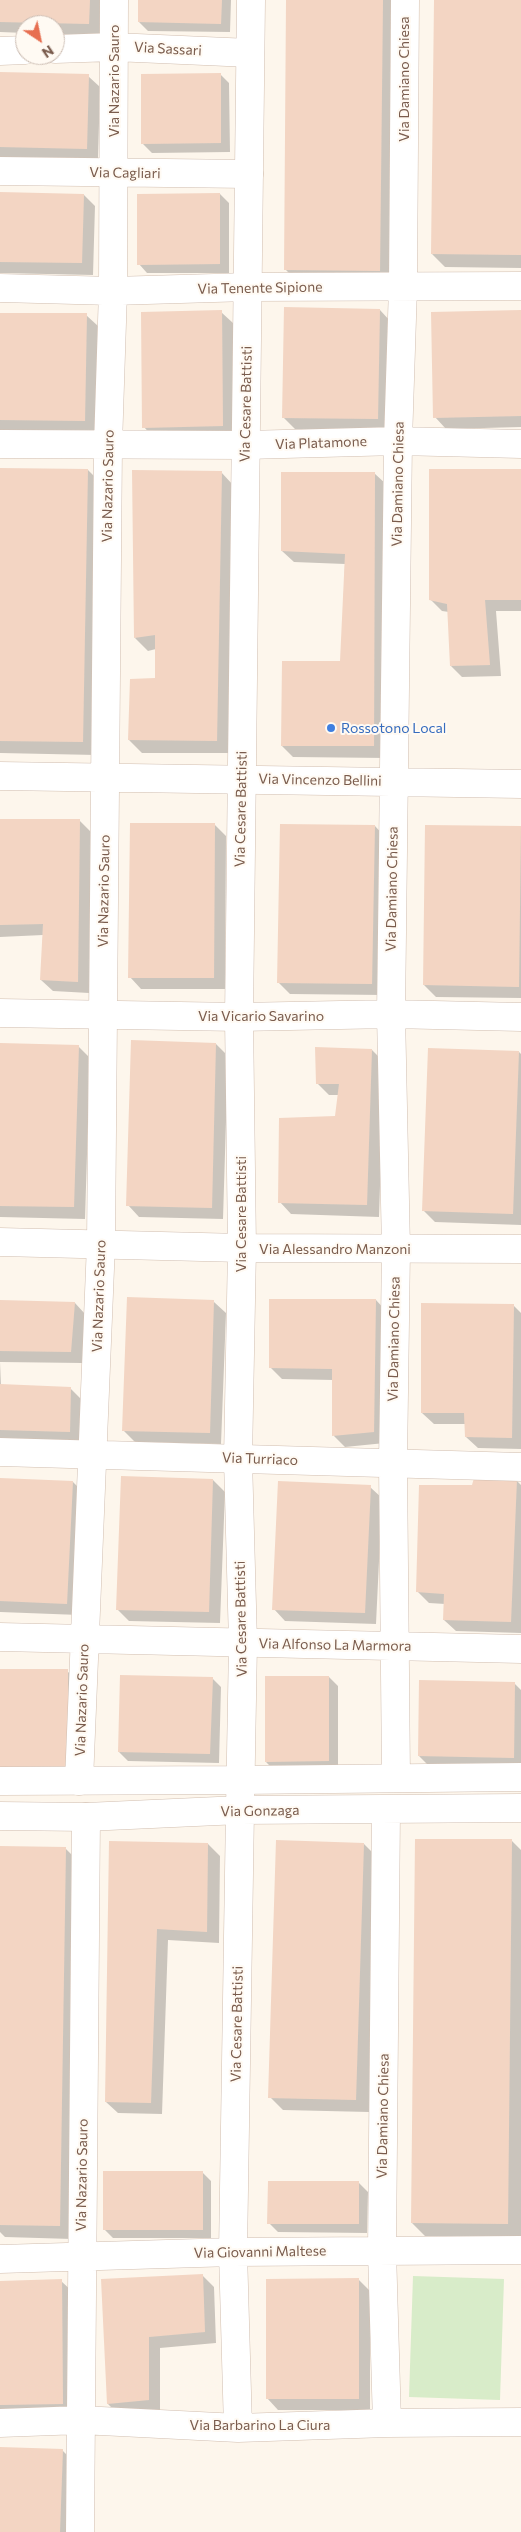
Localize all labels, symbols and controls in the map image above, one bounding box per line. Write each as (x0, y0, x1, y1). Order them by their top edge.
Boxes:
north arrow (15, 15, 65, 65)
street label: Via Damiano Chiesa (396, 16, 412, 142)
street label: Via Nazario Sauro (106, 25, 122, 137)
street label: Via Sassari (134, 39, 202, 59)
text: N (39, 42, 57, 62)
street label: Via Cagliari (89, 164, 161, 182)
street label: Via Tenente Sipione (197, 279, 323, 297)
street label: Via Cesare Battisti (237, 346, 255, 462)
street label: Via Damiano Chiesa (389, 421, 407, 547)
street label: Via Nazario Sauro (99, 430, 117, 542)
street label: Via Platamone (275, 433, 367, 453)
place label: Rossotono Local (341, 720, 446, 736)
marker: Rossotono Local (325, 722, 337, 734)
street label: Via Cesare Battisti (232, 751, 250, 867)
street label: Via Vincenzo Bellini (258, 771, 382, 789)
street label: Via Damiano Chiesa (383, 826, 401, 952)
street label: Via Nazario Sauro (95, 835, 113, 947)
street label: Via Vicario Savarino (198, 1008, 324, 1024)
street label: Via Cesare Battisti (233, 1156, 249, 1272)
street label: Via Nazario Sauro (89, 1239, 109, 1353)
street label: Via Alessandro Manzoni (259, 1241, 411, 1257)
street label: Via Damiano Chiesa (385, 1276, 403, 1402)
street label: Via Turriaco (222, 1449, 298, 1469)
street label: Via Cesare Battisti (232, 1561, 250, 1677)
street label: Via Alfonso La Marmora (258, 1635, 412, 1655)
street label: Via Nazario Sauro (72, 1643, 92, 1757)
street label: Via Gonzaga (220, 1802, 300, 1820)
street label: Via Cesare Battisti (228, 1966, 246, 2082)
street label: Via Damiano Chiesa (374, 2053, 392, 2179)
street label: Via Nazario Sauro (73, 2119, 91, 2231)
street label: Via Giovanni Maltese (193, 2242, 327, 2262)
street label: Via Barbarino La Ciura (190, 2417, 330, 2433)

